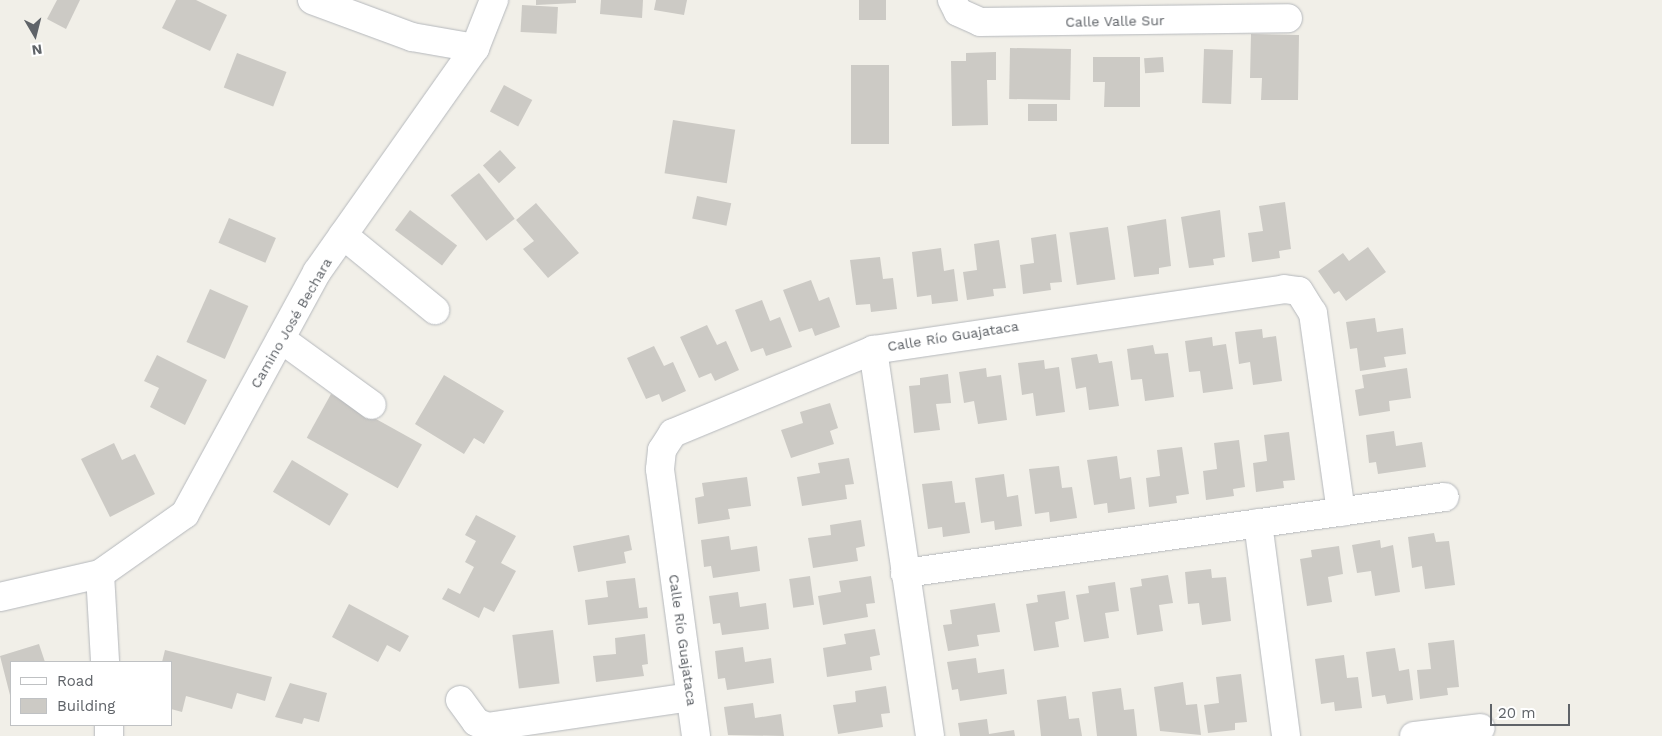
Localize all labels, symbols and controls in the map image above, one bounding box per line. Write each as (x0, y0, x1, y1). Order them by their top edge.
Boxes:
north arrow (10, 10, 60, 60)
street label: Calle Valle Sur (1065, 12, 1165, 30)
text: N (31, 41, 43, 58)
street label: Camino José Bechara (247, 255, 335, 391)
street label: Calle Río Guajataca (886, 317, 1020, 355)
street label: Calle Río Guajataca (665, 573, 701, 707)
legend (10, 661, 172, 726)
text: Road (57, 672, 94, 690)
scale bar (1492, 694, 1572, 726)
text: Building (57, 697, 115, 715)
text: 20 m (1498, 704, 1536, 722)

